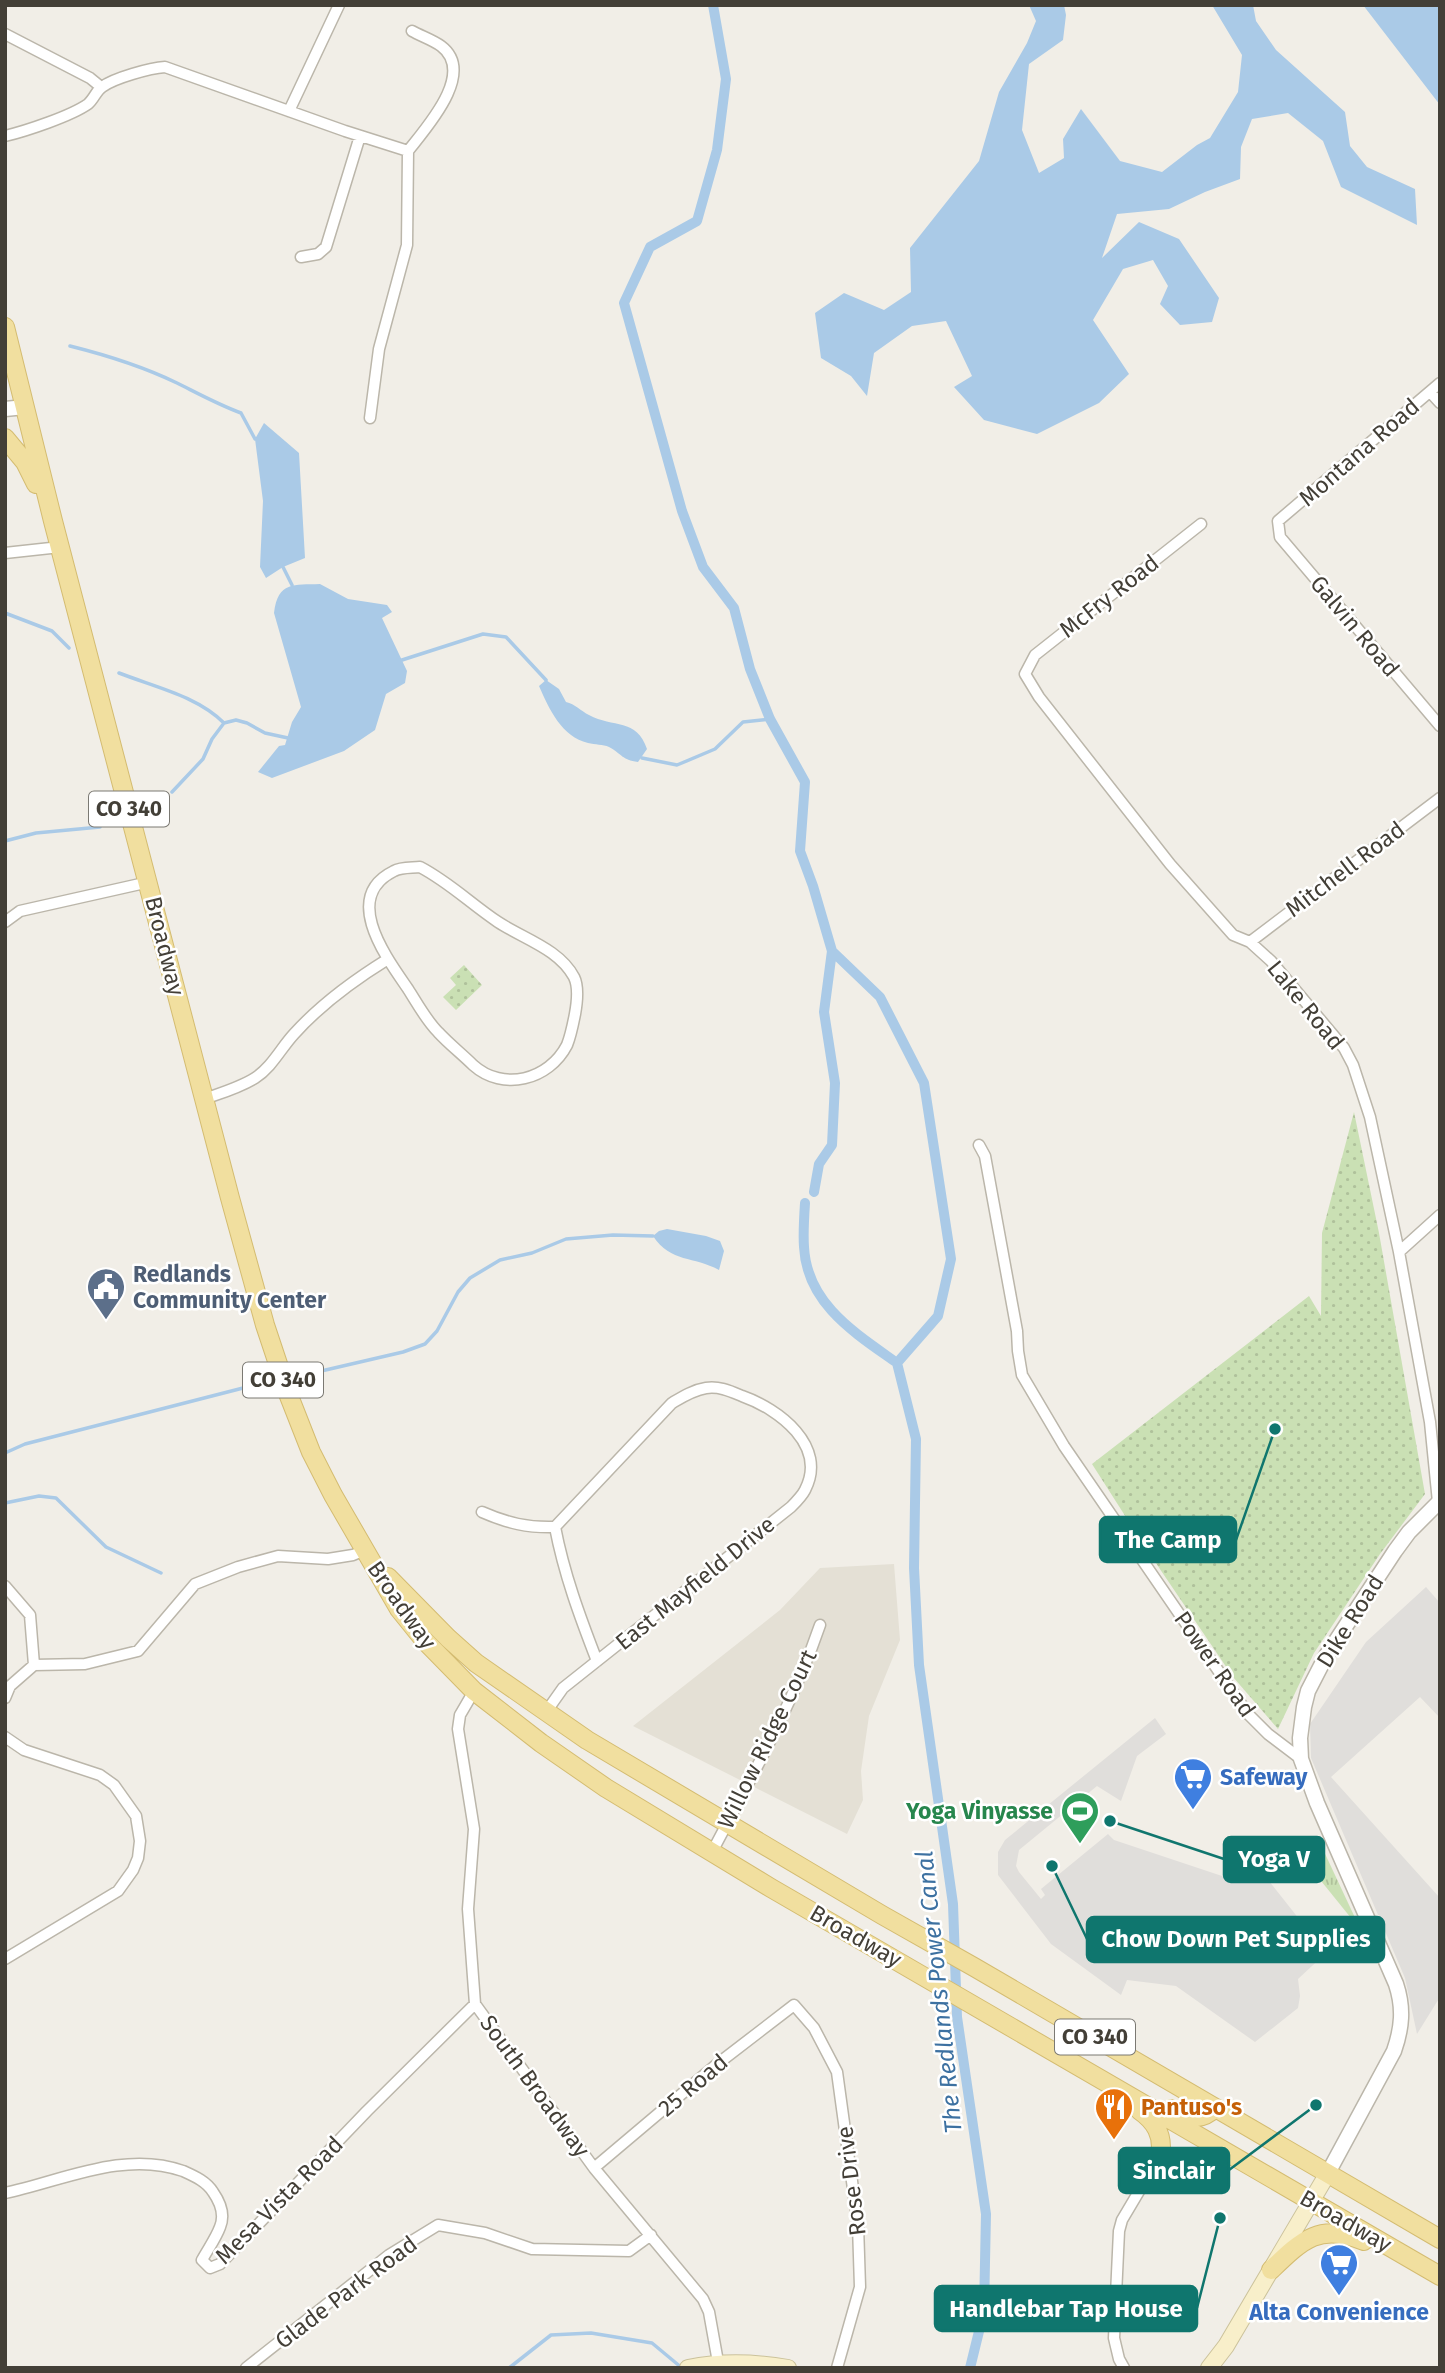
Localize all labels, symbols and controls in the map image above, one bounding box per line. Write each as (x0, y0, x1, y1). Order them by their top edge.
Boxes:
street label: Montana Road (1293, 392, 1425, 512)
street label: McFry Road (1054, 548, 1164, 644)
street label: Galvin Road (1305, 570, 1405, 682)
road number: CO 340 (89, 792, 169, 826)
street label: Mitchell Road (1280, 815, 1410, 923)
street label: Broadway (139, 893, 191, 999)
street label: Lake Road (1261, 955, 1351, 1055)
place label: Redlands Community Center (133, 1260, 327, 1314)
public building icon: Redlands Community Center (85, 1266, 127, 1321)
road number: CO 340 (243, 1362, 323, 1398)
street label: East Mayfield Drive (610, 1510, 780, 1656)
callout: The Camp (1100, 1517, 1236, 1562)
text: The Camp (1114, 1526, 1222, 1554)
street label: Broadway (361, 1555, 443, 1655)
street label: Dike Road (1310, 1569, 1390, 1673)
street label: Power Road (1168, 1606, 1262, 1722)
street label: Willow Ridge Court (712, 1644, 823, 1833)
supermarket icon: Safeway (1172, 1756, 1214, 1811)
place label: Safeway (1220, 1763, 1309, 1791)
sports icon: Yoga Vinyasse (1059, 1790, 1101, 1845)
place label: Yoga Vinyasse (905, 1797, 1053, 1825)
callout: Yoga V (1224, 1837, 1324, 1882)
text: Yoga V (1237, 1845, 1311, 1873)
water label: The Redlands Power Canal (910, 1849, 968, 2135)
street label: Broadway (805, 1899, 907, 1974)
callout: Chow Down Pet Supplies (1087, 1917, 1384, 1962)
text: Chow Down Pet Supplies (1102, 1925, 1371, 1953)
street label: South Broadway (474, 2010, 596, 2163)
road number: CO 340 (1055, 2020, 1135, 2054)
street label: 25 Road (653, 2048, 733, 2122)
restaurant icon: Pantuso's (1093, 2086, 1135, 2141)
place label: Pantuso's (1141, 2093, 1242, 2121)
street label: Rose Drive (830, 2125, 872, 2237)
street label: Mesa Vista Road (209, 2130, 349, 2270)
callout: Sinclair (1119, 2148, 1229, 2193)
text: Sinclair (1133, 2157, 1216, 2185)
street label: Broadway (1295, 2184, 1397, 2259)
street label: Glade Park Road (270, 2230, 422, 2354)
supermarket icon: Alta Convenience (1318, 2242, 1360, 2297)
callout: Handlebar Tap House (935, 2286, 1197, 2331)
text: Handlebar Tap House (949, 2295, 1183, 2323)
place label: Alta Convenience (1248, 2298, 1429, 2326)

